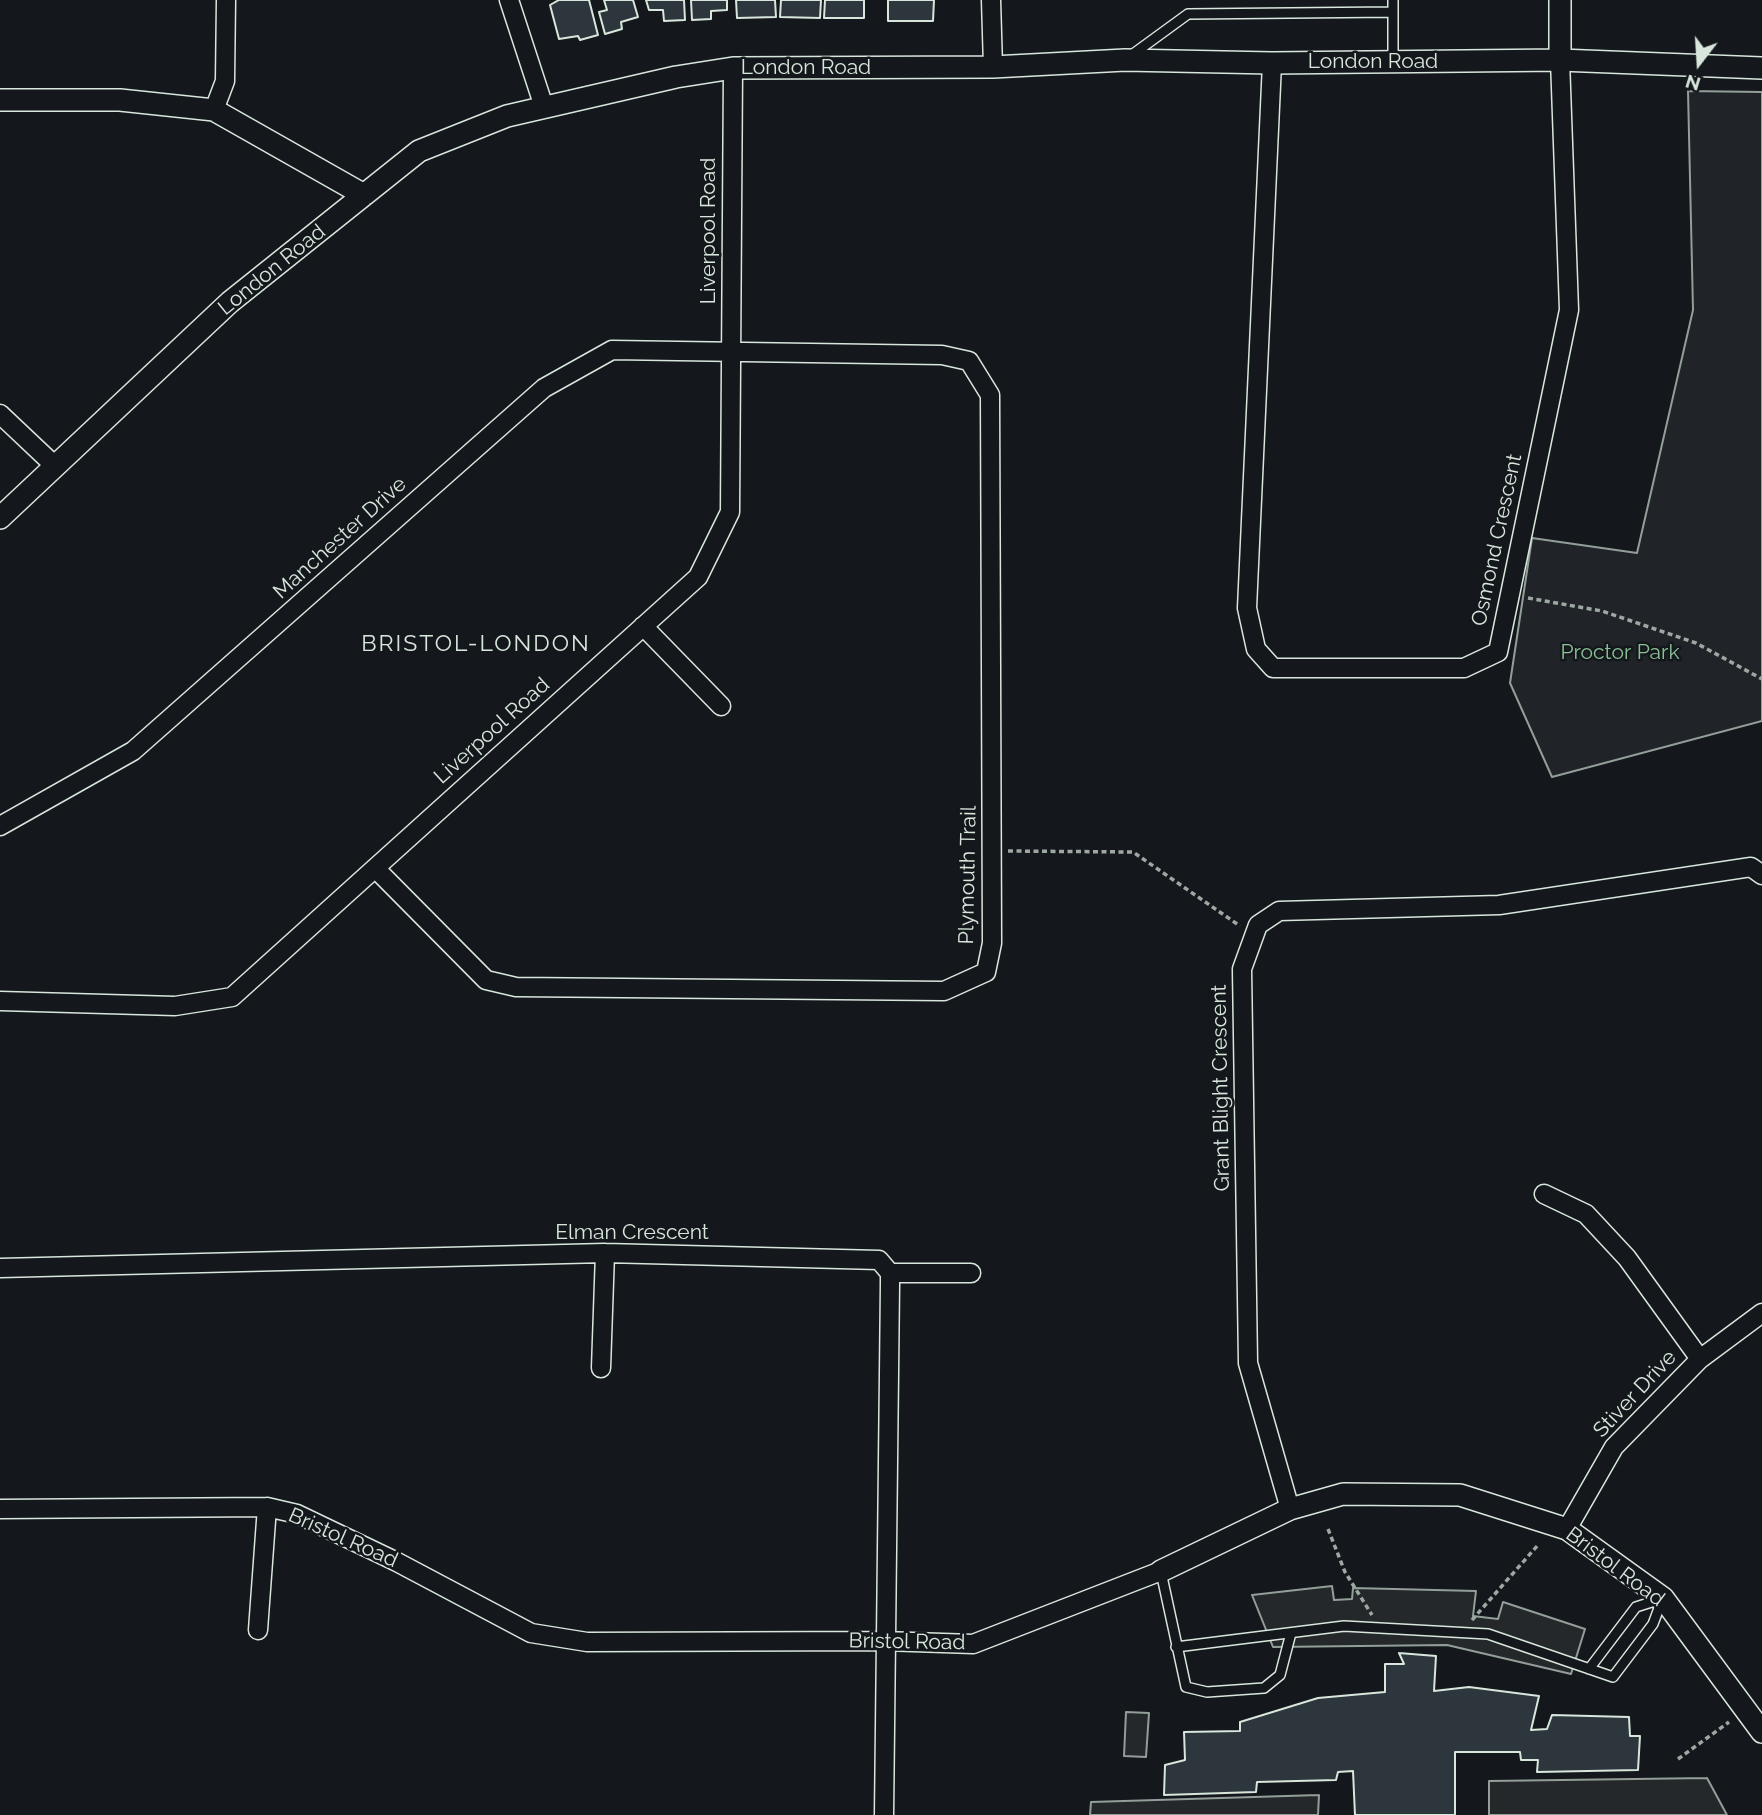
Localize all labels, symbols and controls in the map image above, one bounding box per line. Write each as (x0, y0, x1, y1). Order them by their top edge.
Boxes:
north arrow (1664, 28, 1734, 98)
street label: London Road (1308, 49, 1438, 75)
street label: London Road (741, 55, 871, 81)
text: N (1683, 70, 1703, 96)
street label: Liverpool Road (696, 158, 722, 304)
street label: London Road (213, 219, 331, 321)
street label: Osmond Crescent (1466, 452, 1528, 628)
street label: Manchester Drive (268, 472, 412, 604)
district label: BRISTOL-LONDON (363, 630, 589, 658)
park label: Proctor Park (1560, 640, 1680, 666)
street label: Liverpool Road (429, 673, 555, 789)
street label: Plymouth Trail (954, 805, 982, 945)
street label: Grant Blight Crescent (1207, 984, 1235, 1192)
street label: Elman Crescent (555, 1220, 709, 1246)
street label: Stiver Drive (1588, 1345, 1682, 1443)
street label: Bristol Road (284, 1503, 402, 1573)
street label: Bristol Road (1561, 1522, 1669, 1612)
street label: Bristol Road (848, 1628, 966, 1656)

